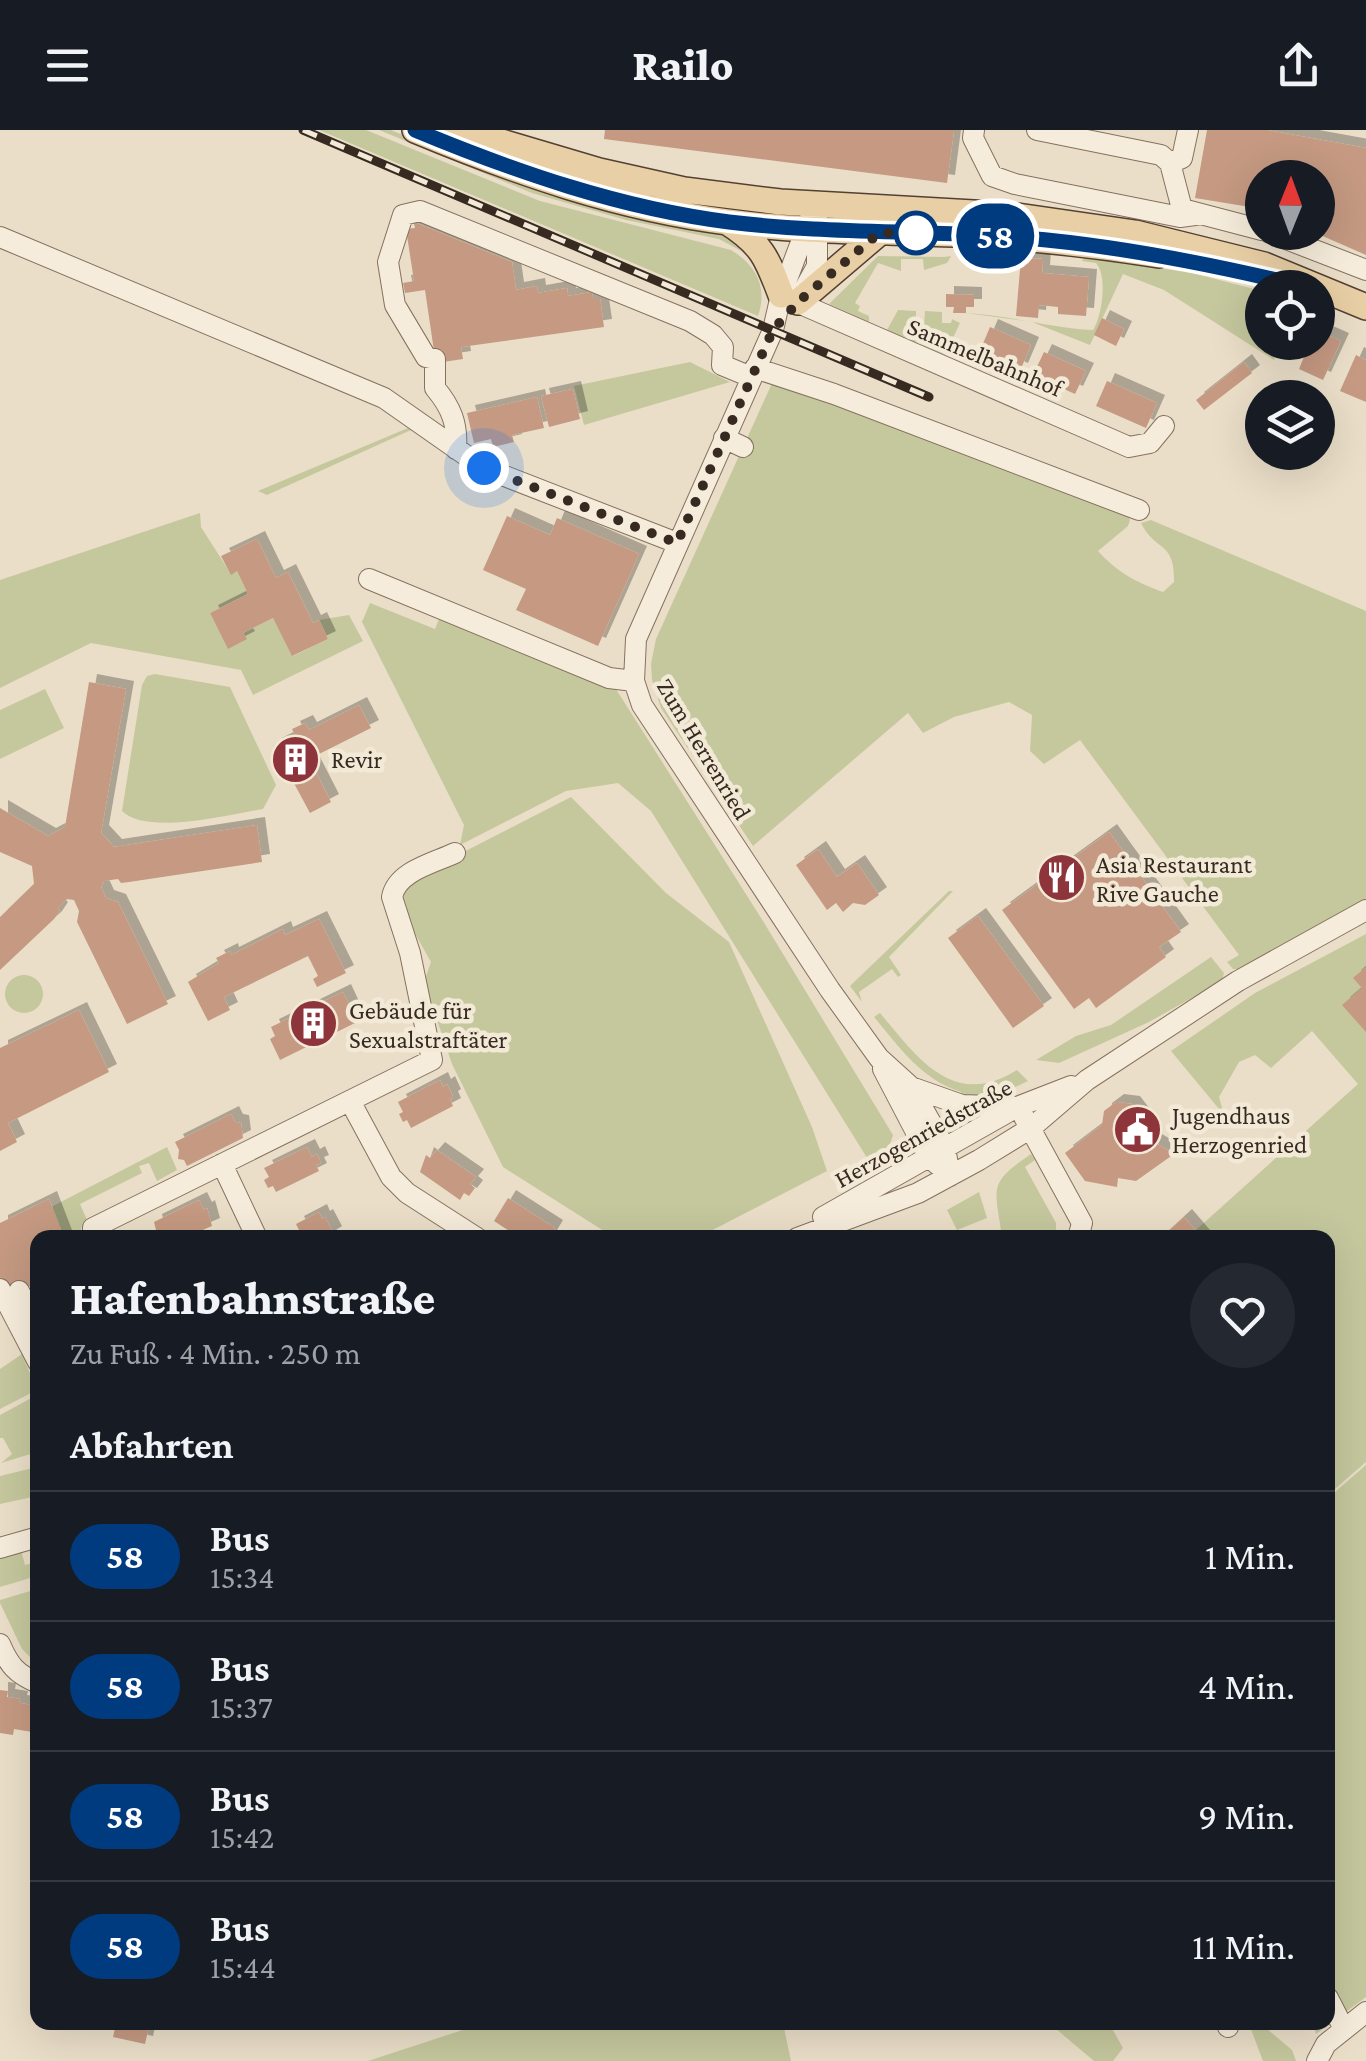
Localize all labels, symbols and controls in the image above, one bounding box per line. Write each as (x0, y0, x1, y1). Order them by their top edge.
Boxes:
icon: menu (40, 38, 95, 93)
icon: share (1271, 38, 1326, 93)
text: Railo (632, 40, 734, 90)
north arrow (1245, 160, 1335, 250)
map controls (1245, 160, 1335, 470)
line badge: 58 (950, 204, 1040, 268)
unlabelled marker (895, 212, 937, 254)
text: 58 (976, 217, 1014, 256)
button: locate (1245, 270, 1335, 360)
street label: Sammelbahnhof (904, 312, 1068, 402)
button: layers (1245, 380, 1335, 470)
your location (459, 443, 509, 493)
street label: Zum Herrenried (651, 674, 757, 824)
building icon: Revir (270, 733, 322, 785)
place label: Revir (331, 746, 383, 773)
place label: Asia Restaurant Rive Gauche (1096, 851, 1253, 907)
restaurant icon: Asia Restaurant Rive Gauche (1035, 852, 1087, 904)
place label: Gebäude für Sexualstraftäter (349, 997, 508, 1053)
building icon: Gebäude für Sexualstraftäter (288, 998, 340, 1050)
street label: Herzogenriedstraße (830, 1073, 1017, 1194)
place label: Jugendhaus Herzogenried (1170, 1102, 1307, 1159)
public building icon: Jugendhaus Herzogenried (1111, 1103, 1163, 1155)
button: heart (1190, 1263, 1295, 1368)
text: Hafenbahnstraße (70, 1271, 435, 1324)
text: Zu Fuß · 4 Min. · 250 m (70, 1335, 361, 1371)
text: Abfahrten (70, 1424, 234, 1466)
text: Bus (210, 1517, 269, 1559)
text: 1 Min. (1205, 1535, 1295, 1577)
text: 58 (106, 1537, 144, 1576)
text: 15:34 (210, 1559, 275, 1595)
text: Bus (210, 1647, 269, 1689)
text: 4 Min. (1198, 1665, 1295, 1707)
text: 58 (106, 1667, 144, 1706)
text: 15:37 (210, 1689, 273, 1725)
text: Bus (210, 1777, 269, 1819)
text: 9 Min. (1198, 1795, 1295, 1837)
text: 58 (106, 1797, 144, 1836)
text: 15:42 (210, 1819, 274, 1855)
text: Bus (210, 1907, 269, 1949)
text: 11 Min. (1192, 1925, 1295, 1967)
text: 58 (106, 1927, 144, 1966)
text: 15:44 (210, 1949, 276, 1985)

